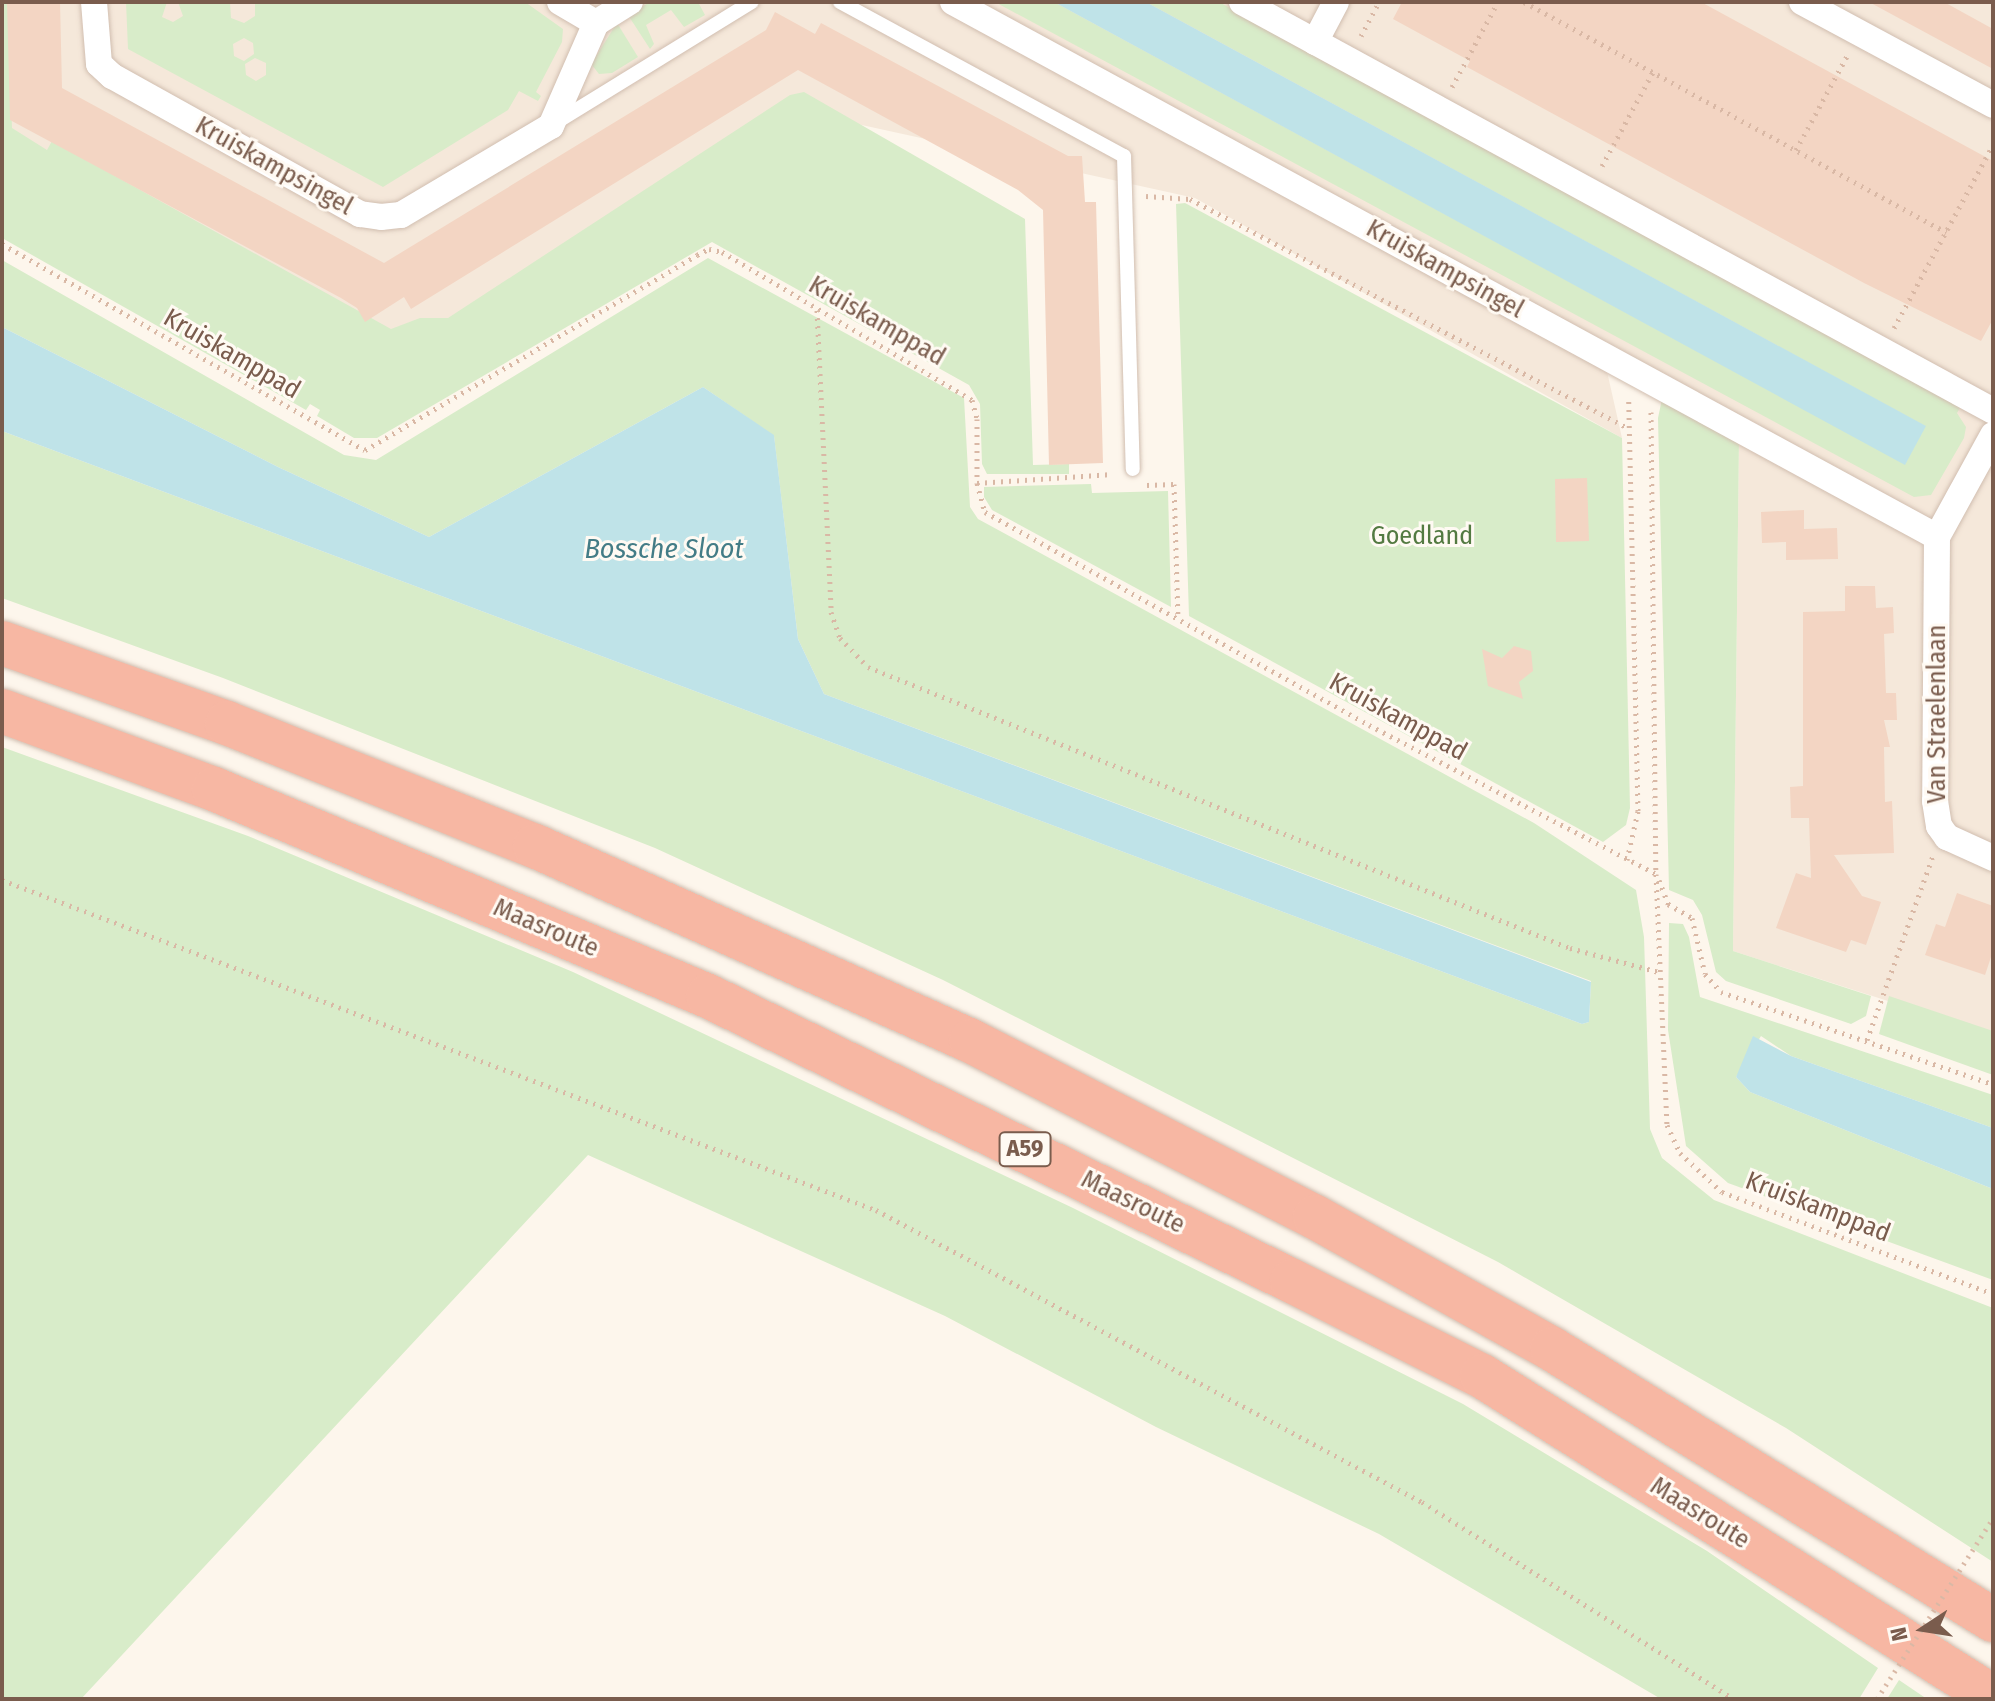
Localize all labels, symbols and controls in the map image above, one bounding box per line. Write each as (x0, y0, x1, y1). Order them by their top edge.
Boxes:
street label: Kruiskampsingel (190, 110, 358, 222)
street label: Kruiskampsingel (1361, 213, 1529, 325)
street label: Kruiskamppad (803, 269, 951, 373)
street label: Kruiskamppad (158, 302, 306, 406)
park label: Goedland (1371, 520, 1473, 552)
water label: Bossche Sloot (584, 532, 744, 566)
street label: Van Straelenlaan (1921, 624, 1953, 804)
street label: Kruiskamppad (1324, 666, 1472, 768)
street label: Maasroute (489, 892, 603, 964)
road number: A59 (997, 1129, 1053, 1169)
street label: Maasroute (1076, 1164, 1190, 1240)
street label: Kruiskamppad (1741, 1165, 1895, 1249)
street label: Maasroute (1645, 1470, 1755, 1556)
north arrow (1883, 1589, 1963, 1669)
text: N (1884, 1625, 1914, 1643)

